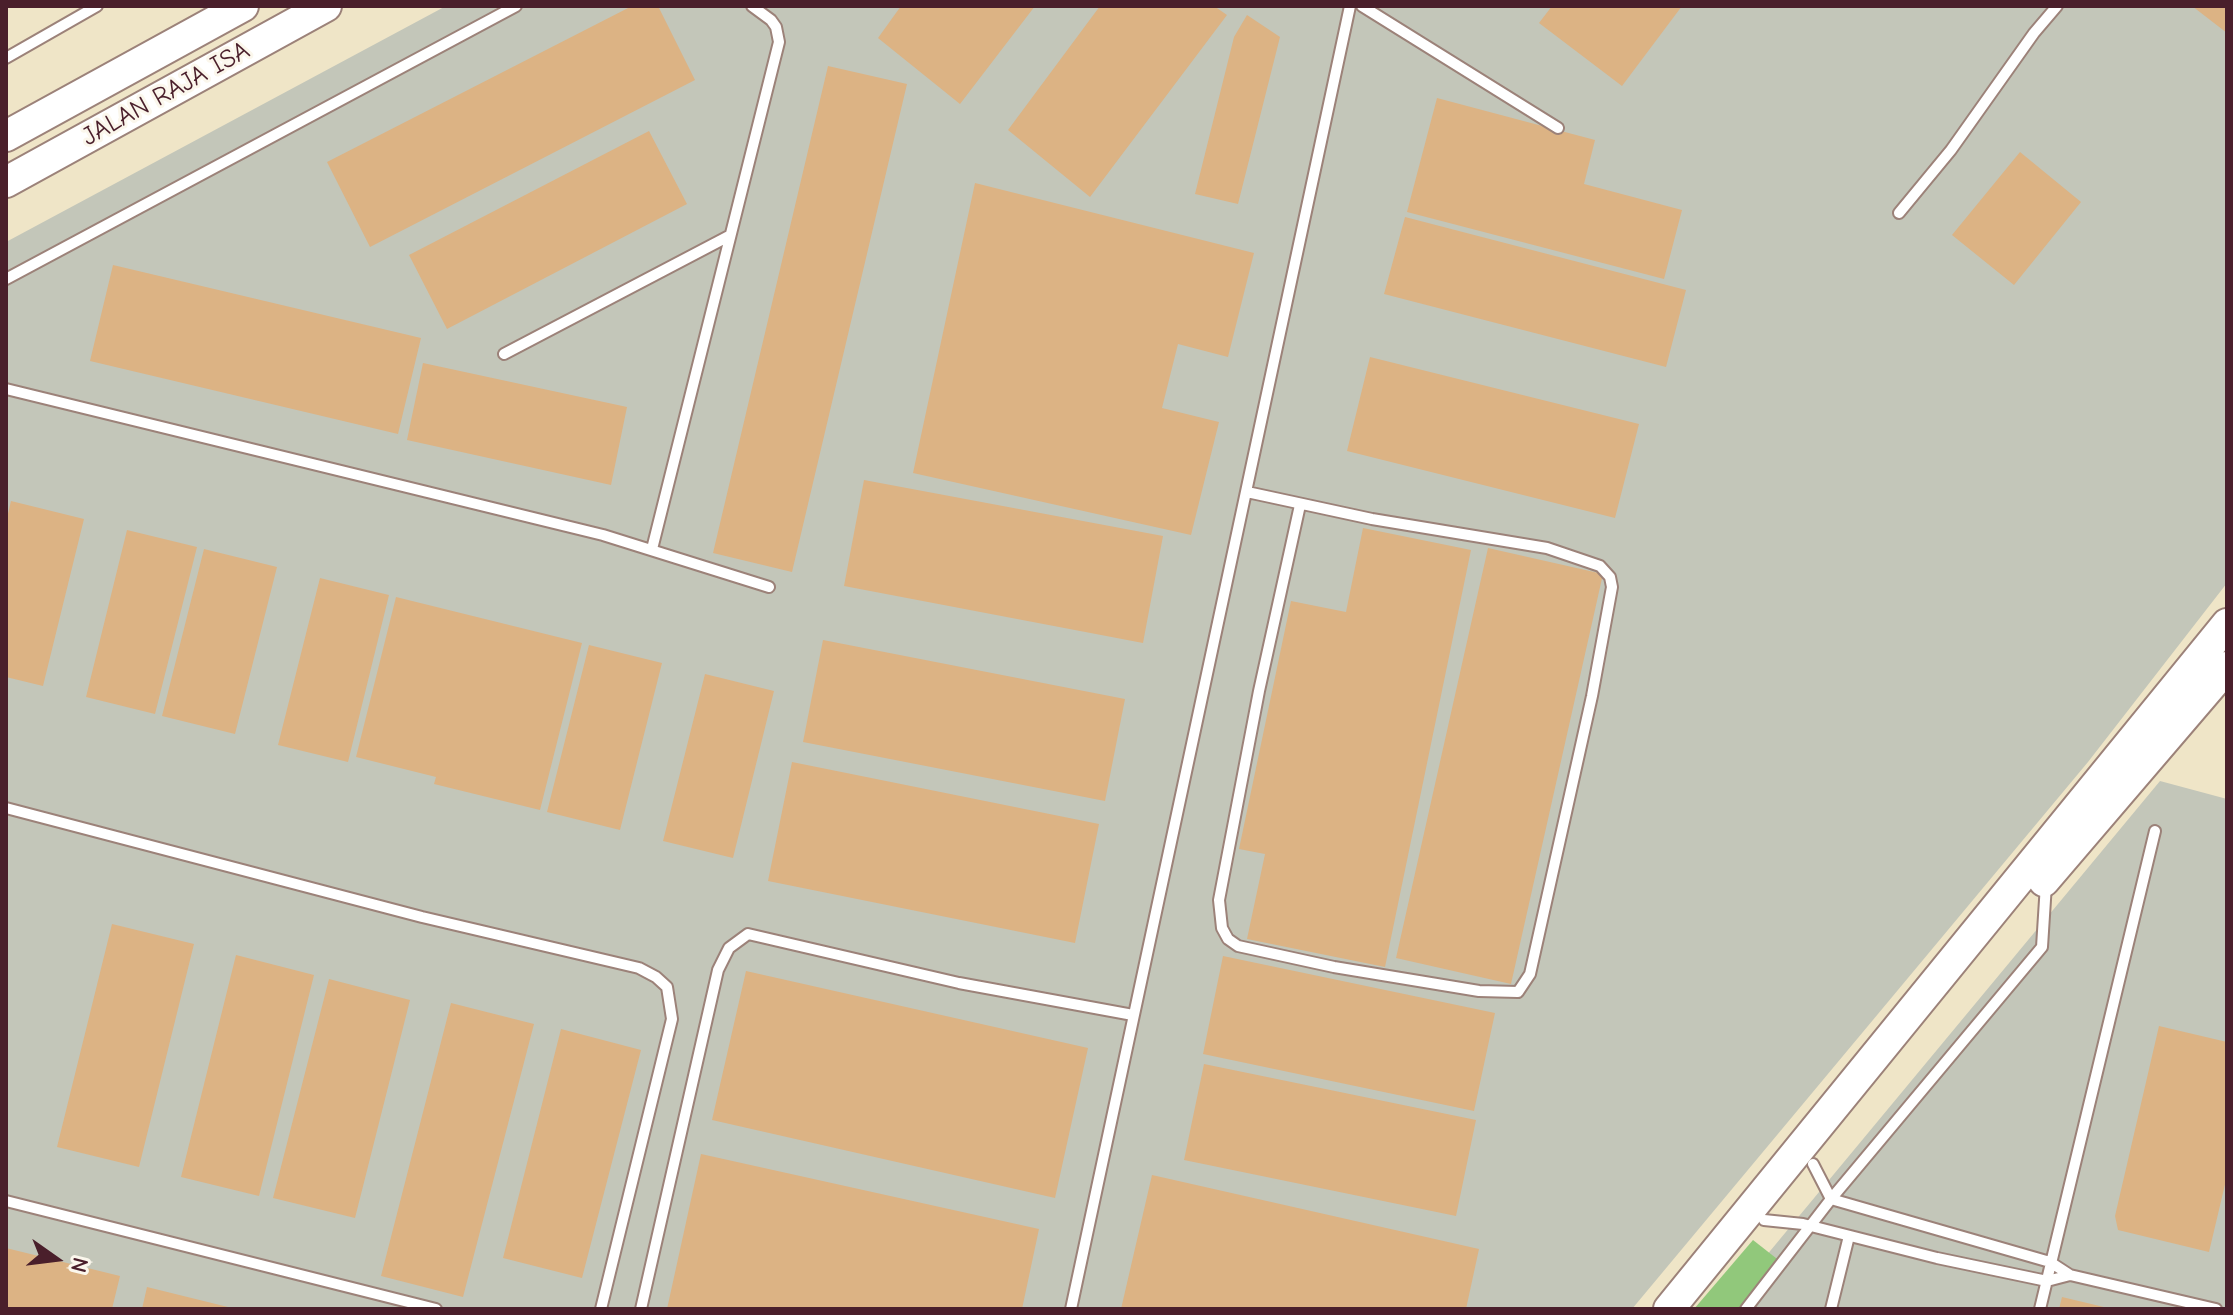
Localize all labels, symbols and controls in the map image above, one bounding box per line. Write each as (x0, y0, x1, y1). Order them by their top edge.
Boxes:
street label: JALAN RAJA ISA (77, 35, 255, 153)
north arrow (16, 1219, 96, 1299)
text: N (65, 1255, 94, 1275)

